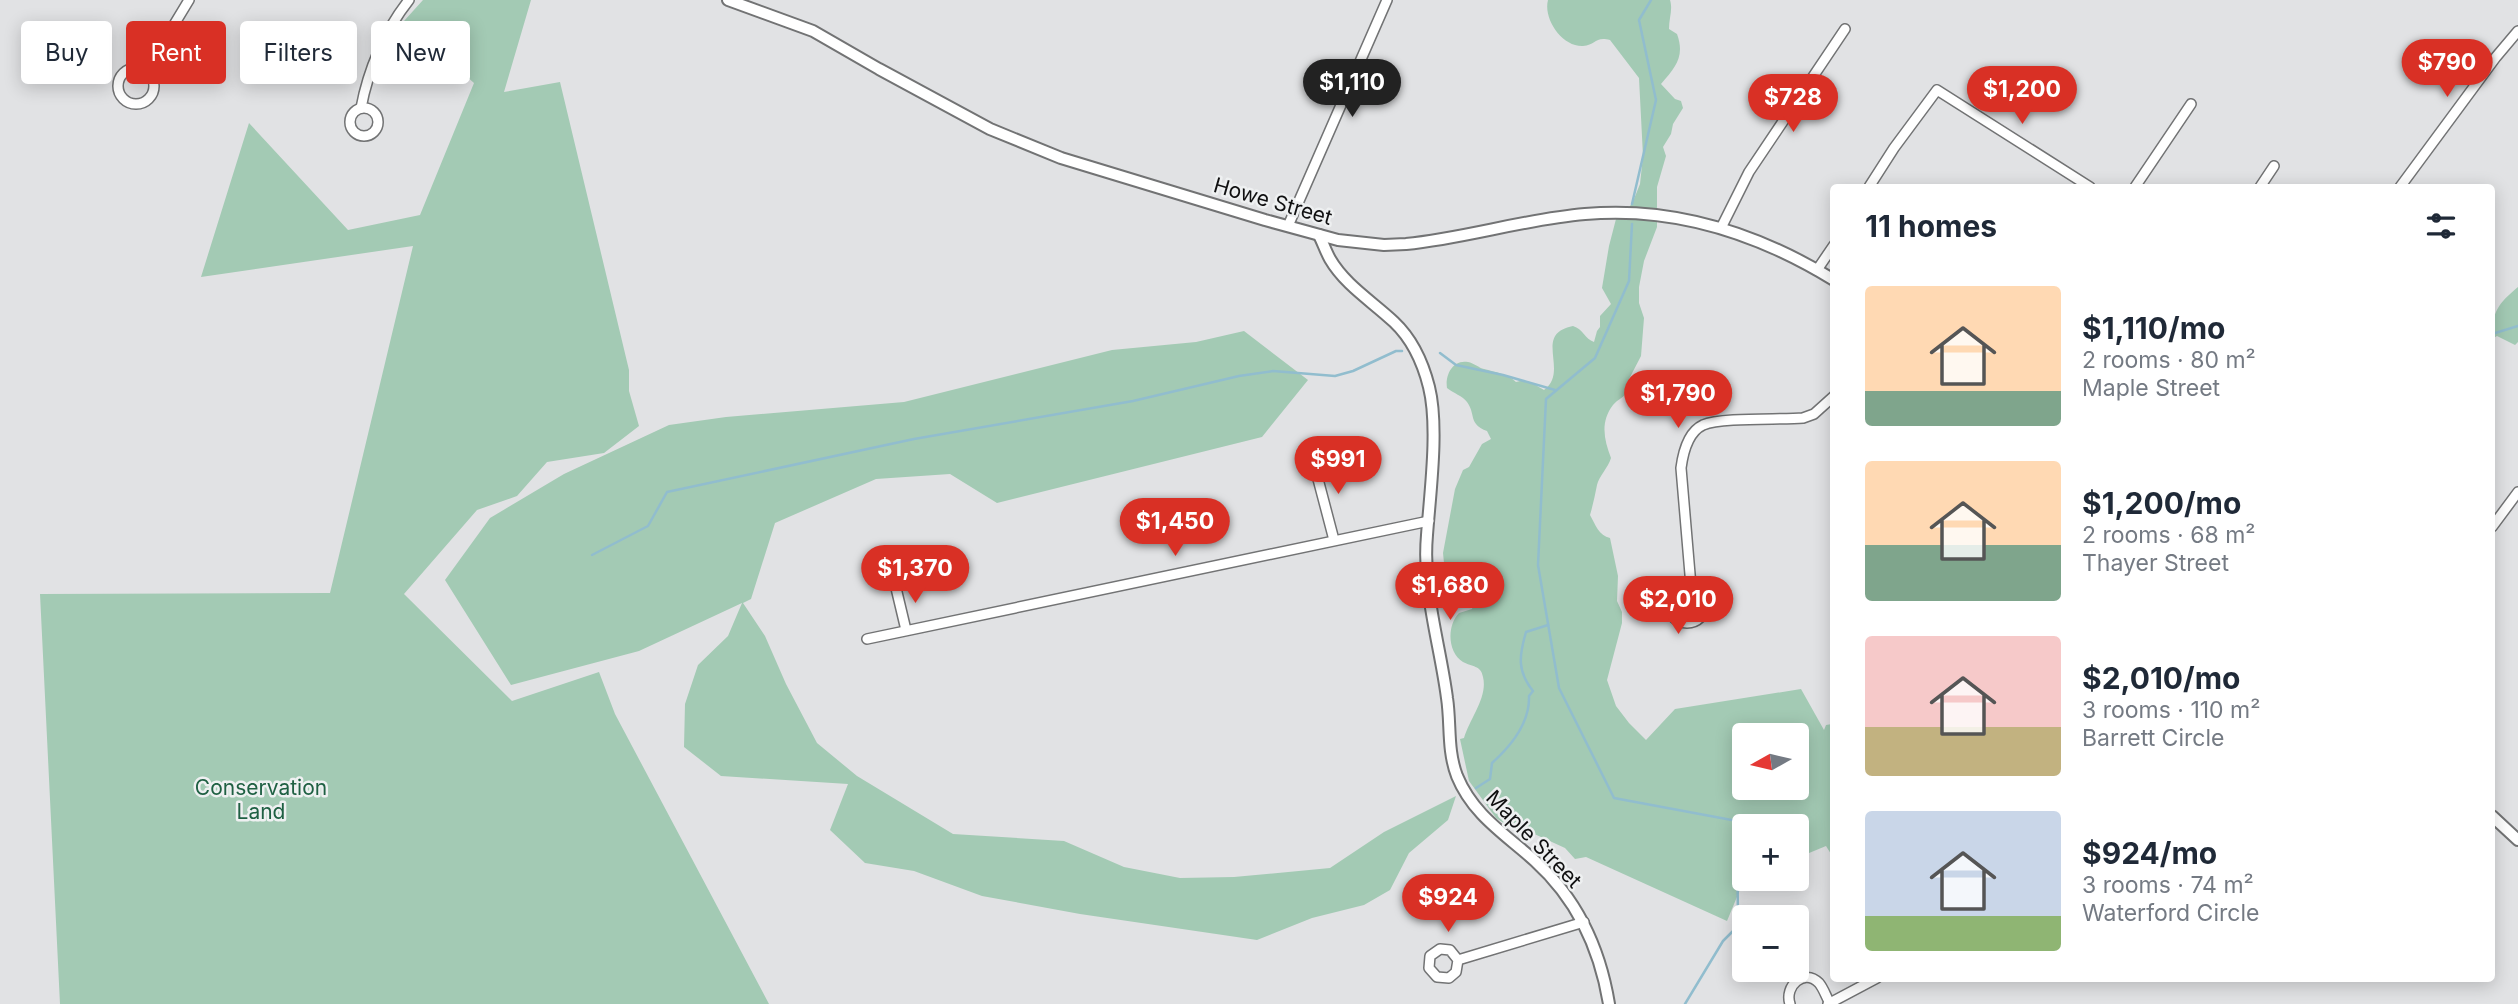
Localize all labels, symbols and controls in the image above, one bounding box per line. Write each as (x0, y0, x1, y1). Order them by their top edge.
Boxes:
chip: Buy (21, 21, 112, 84)
chip: Rent (126, 21, 226, 84)
chip: Filters (240, 21, 357, 84)
chip: New (371, 21, 470, 84)
pin: $790 (2406, 40, 2488, 99)
text: $790 (2418, 48, 2476, 76)
pin: $1,110 (1295, 60, 1409, 119)
pin: $1,200 (1965, 66, 2079, 126)
text: $1,110 (1319, 68, 1385, 96)
pin: $728 (1752, 74, 1834, 134)
text: $1,200 (1983, 75, 2061, 103)
text: $728 (1764, 83, 1822, 111)
street label: Howe Street (1211, 172, 1335, 230)
icon: filters (2422, 207, 2460, 245)
text: 11 homes (1865, 208, 1997, 244)
text: $1,110/mo (2082, 310, 2225, 346)
icon: home (1921, 314, 2005, 398)
text: 2 rooms · 80 m² (2082, 346, 2256, 374)
pin: $1,790 (1621, 370, 1735, 430)
text: Maple Street (2082, 374, 2220, 402)
text: $1,790 (1640, 379, 1716, 407)
pin: $991 (1297, 436, 1379, 496)
text: $991 (1311, 445, 1365, 473)
text: $1,200/mo (2082, 485, 2241, 521)
icon: home (1921, 489, 2005, 573)
pin: $1,450 (1118, 498, 1232, 558)
text: $1,450 (1136, 507, 1214, 535)
text: 2 rooms · 68 m² (2082, 521, 2255, 549)
pin: $1,370 (858, 546, 972, 605)
text: Thayer Street (2082, 549, 2229, 577)
text: $1,370 (877, 554, 953, 582)
pin: $1,680 (1393, 562, 1507, 622)
text: $1,680 (1411, 571, 1489, 599)
pin: $2,010 (1621, 576, 1735, 636)
text: $2,010 (1639, 585, 1717, 613)
text: $2,010/mo (2082, 660, 2241, 696)
icon: home (1921, 664, 2005, 748)
text: 3 rooms · 110 m² (2082, 696, 2260, 724)
north arrow (1732, 723, 1810, 800)
map controls (1732, 723, 1809, 982)
text: Barrett Circle (2082, 724, 2224, 752)
park label: Conservation Land (195, 775, 327, 824)
street label: Maple Street (1481, 785, 1587, 893)
button: + (1732, 814, 1809, 891)
text: $924/mo (2082, 835, 2217, 871)
icon: home (1921, 839, 2005, 923)
text: 3 rooms · 74 m² (2082, 871, 2254, 899)
pin: $924 (1407, 874, 1489, 934)
text: $924 (1418, 883, 1478, 911)
text: Waterford Circle (2082, 899, 2259, 927)
button: − (1732, 905, 1809, 982)

